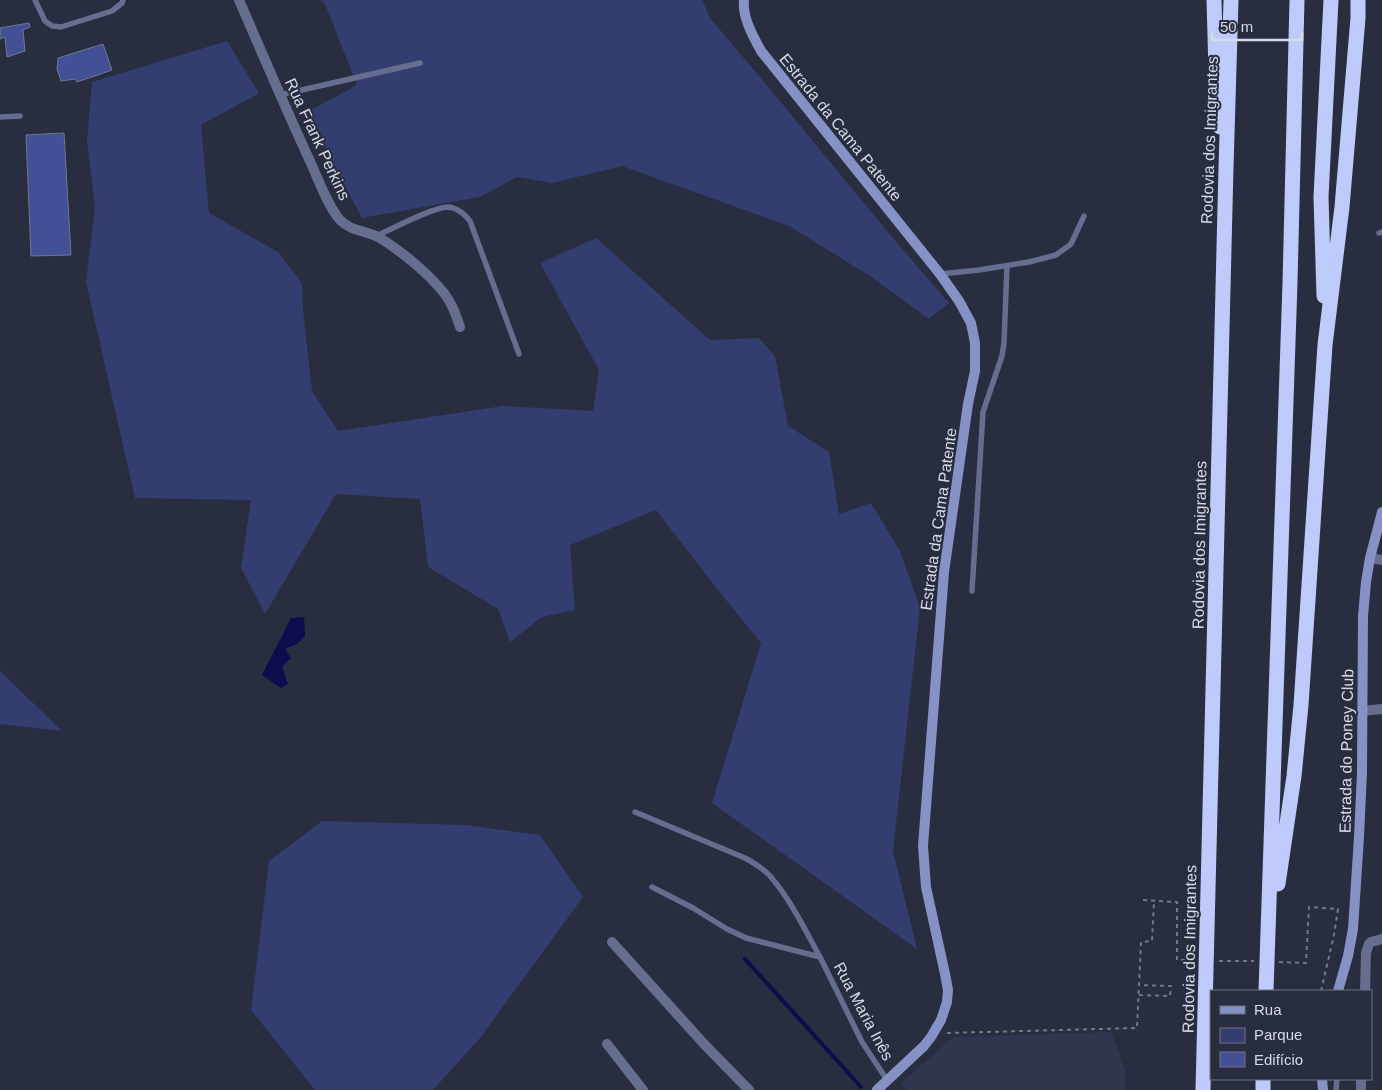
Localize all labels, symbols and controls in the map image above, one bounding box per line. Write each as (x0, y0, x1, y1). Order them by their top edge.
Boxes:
scale bar (1212, 10, 1302, 42)
text: 50 m (1220, 18, 1253, 35)
street label: Estrada da Cama Patente (776, 50, 905, 204)
street label: Rodovia dos Imigrantes (1198, 56, 1221, 224)
street label: Rua Frank Perkins (282, 76, 353, 203)
street label: Estrada da Cama Patente (917, 427, 960, 611)
street label: Rodovia dos Imigrantes (1190, 461, 1209, 629)
street label: Estrada do Poney Club (1337, 668, 1356, 833)
street label: Rodovia dos Imigrantes (1180, 865, 1199, 1033)
street label: Rua Maria Inês (831, 959, 897, 1063)
legend (1210, 990, 1372, 1080)
text: Rua (1254, 1001, 1282, 1018)
text: Parque (1254, 1026, 1302, 1043)
text: Edifício (1254, 1051, 1303, 1068)

